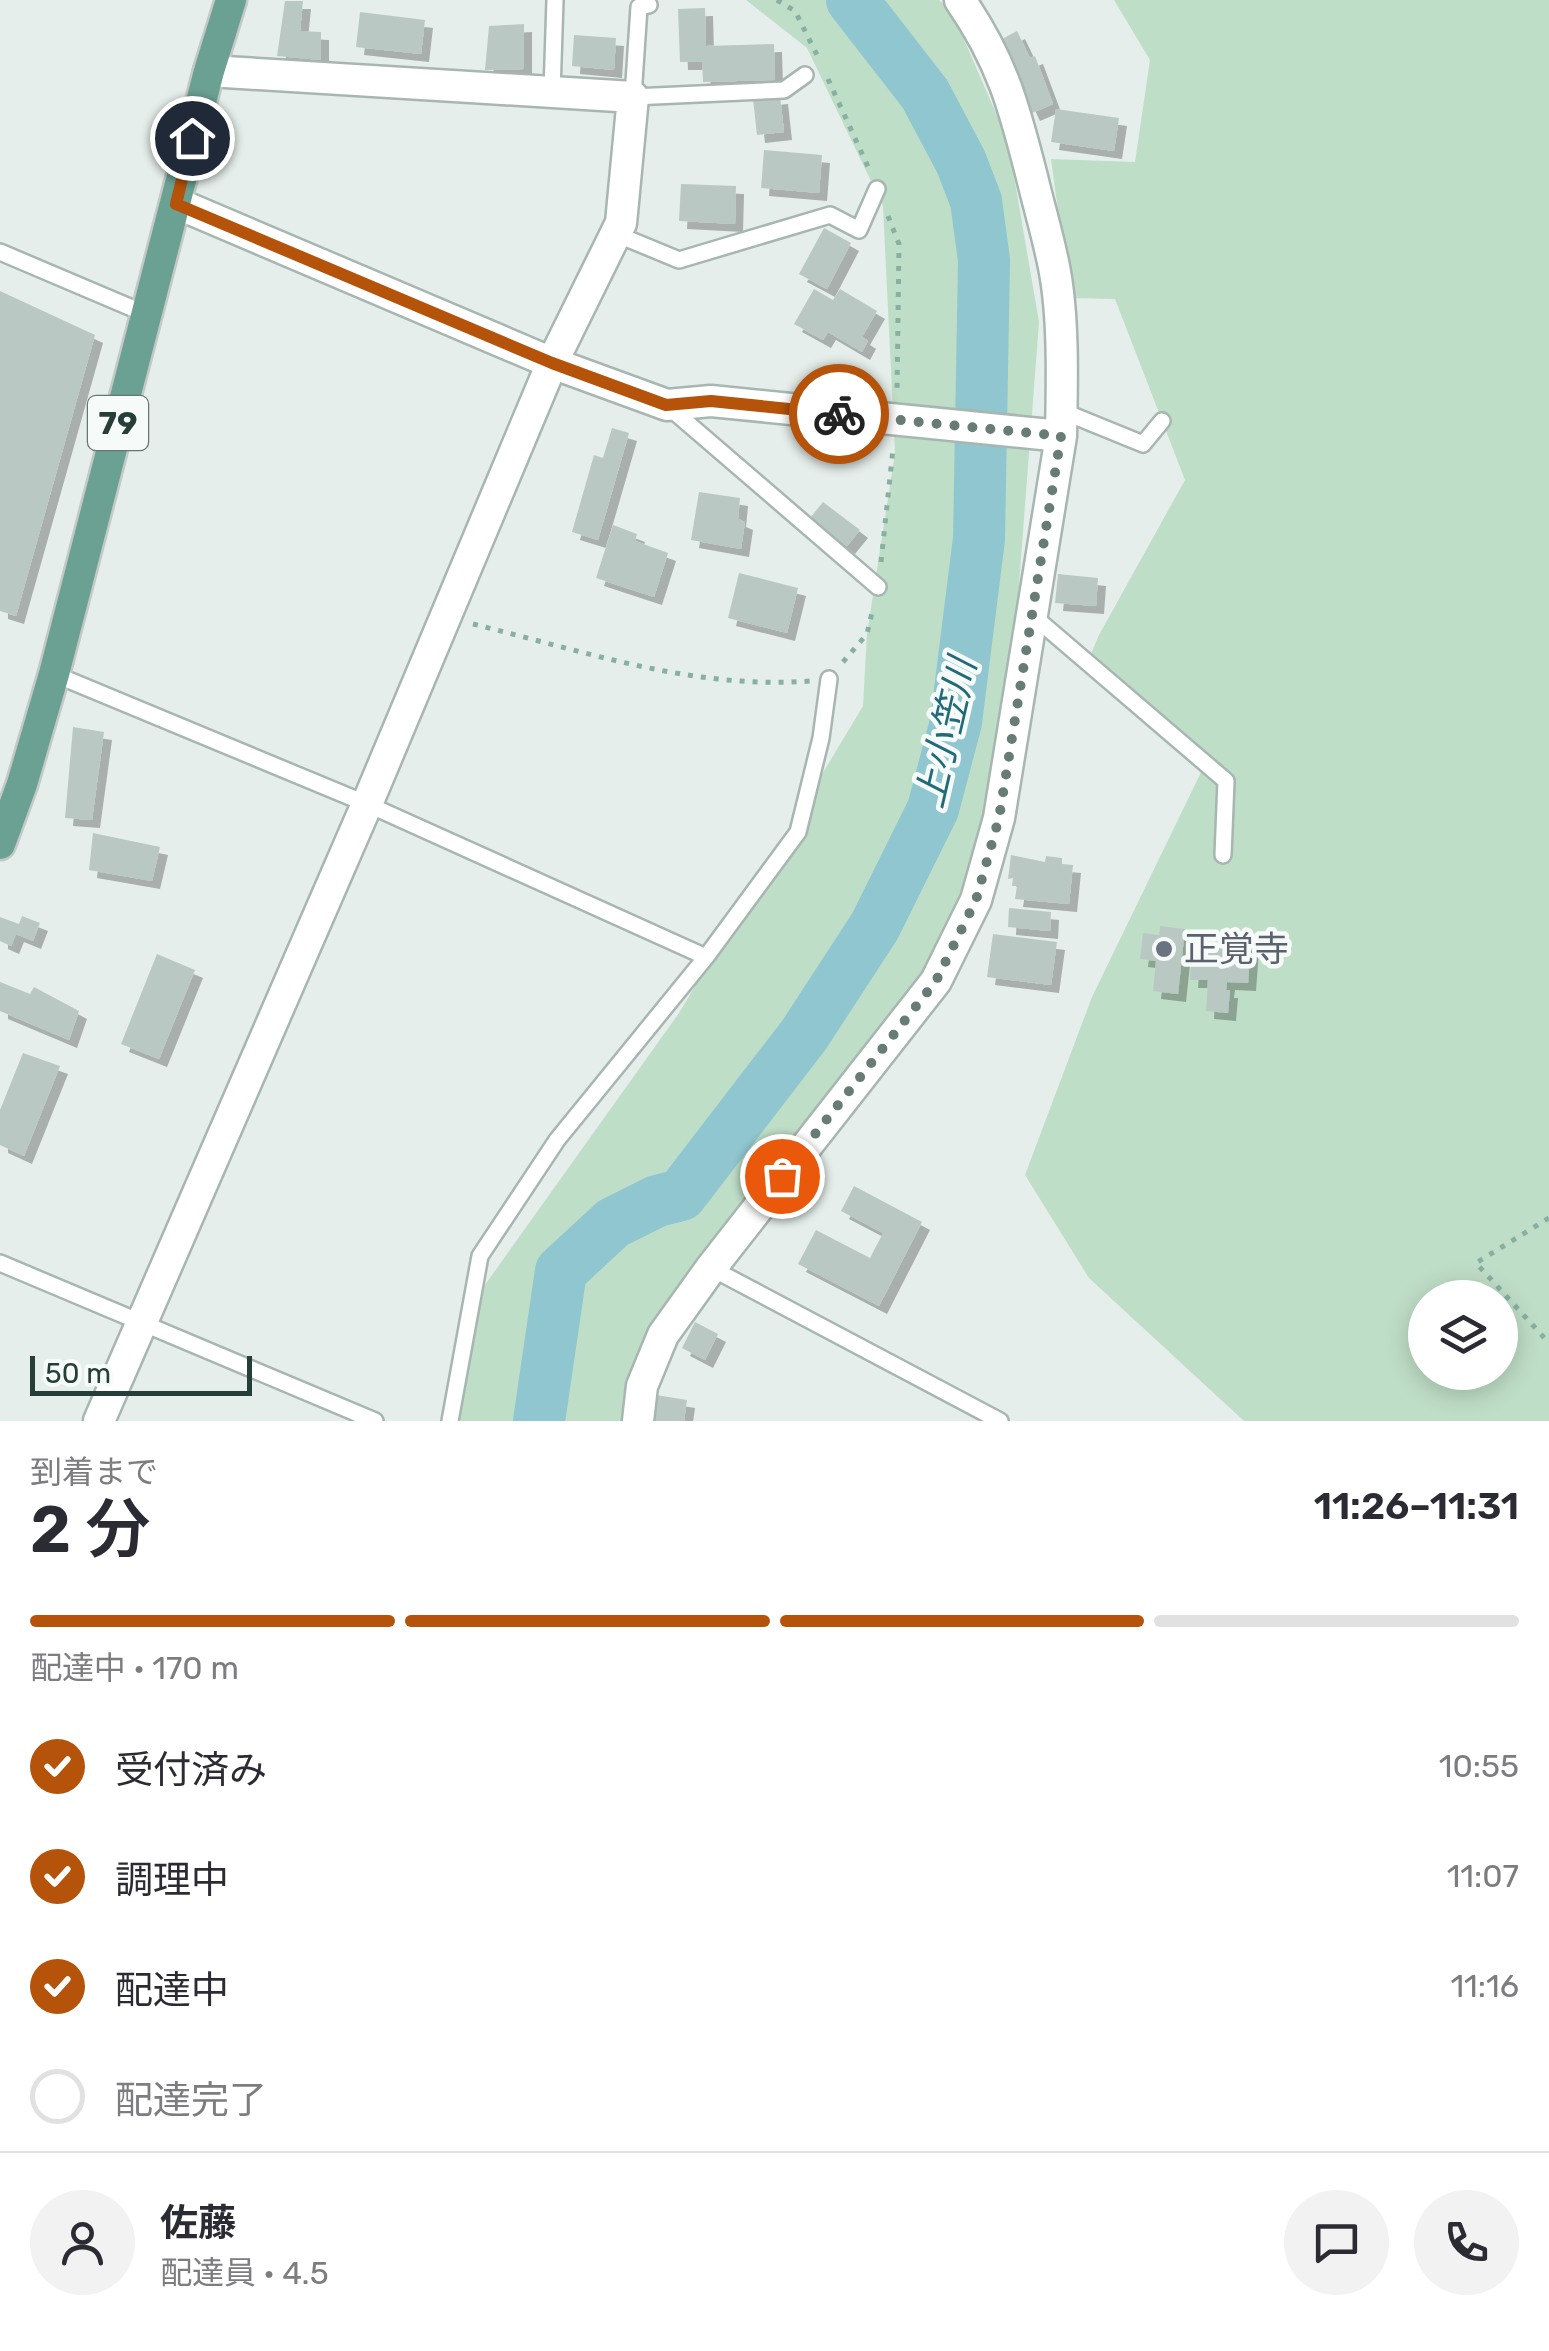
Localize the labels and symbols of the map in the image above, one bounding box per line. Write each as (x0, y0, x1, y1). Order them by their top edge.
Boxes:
pin (150, 96, 235, 181)
courier (789, 364, 889, 464)
road number: 79 (88, 396, 148, 450)
water label: 上小笠川 (906, 650, 986, 812)
place label: 正覚寺 (1184, 928, 1289, 970)
marker: 正覚寺 (1153, 938, 1175, 960)
pin (740, 1134, 825, 1219)
scale bar (30, 1351, 252, 1396)

